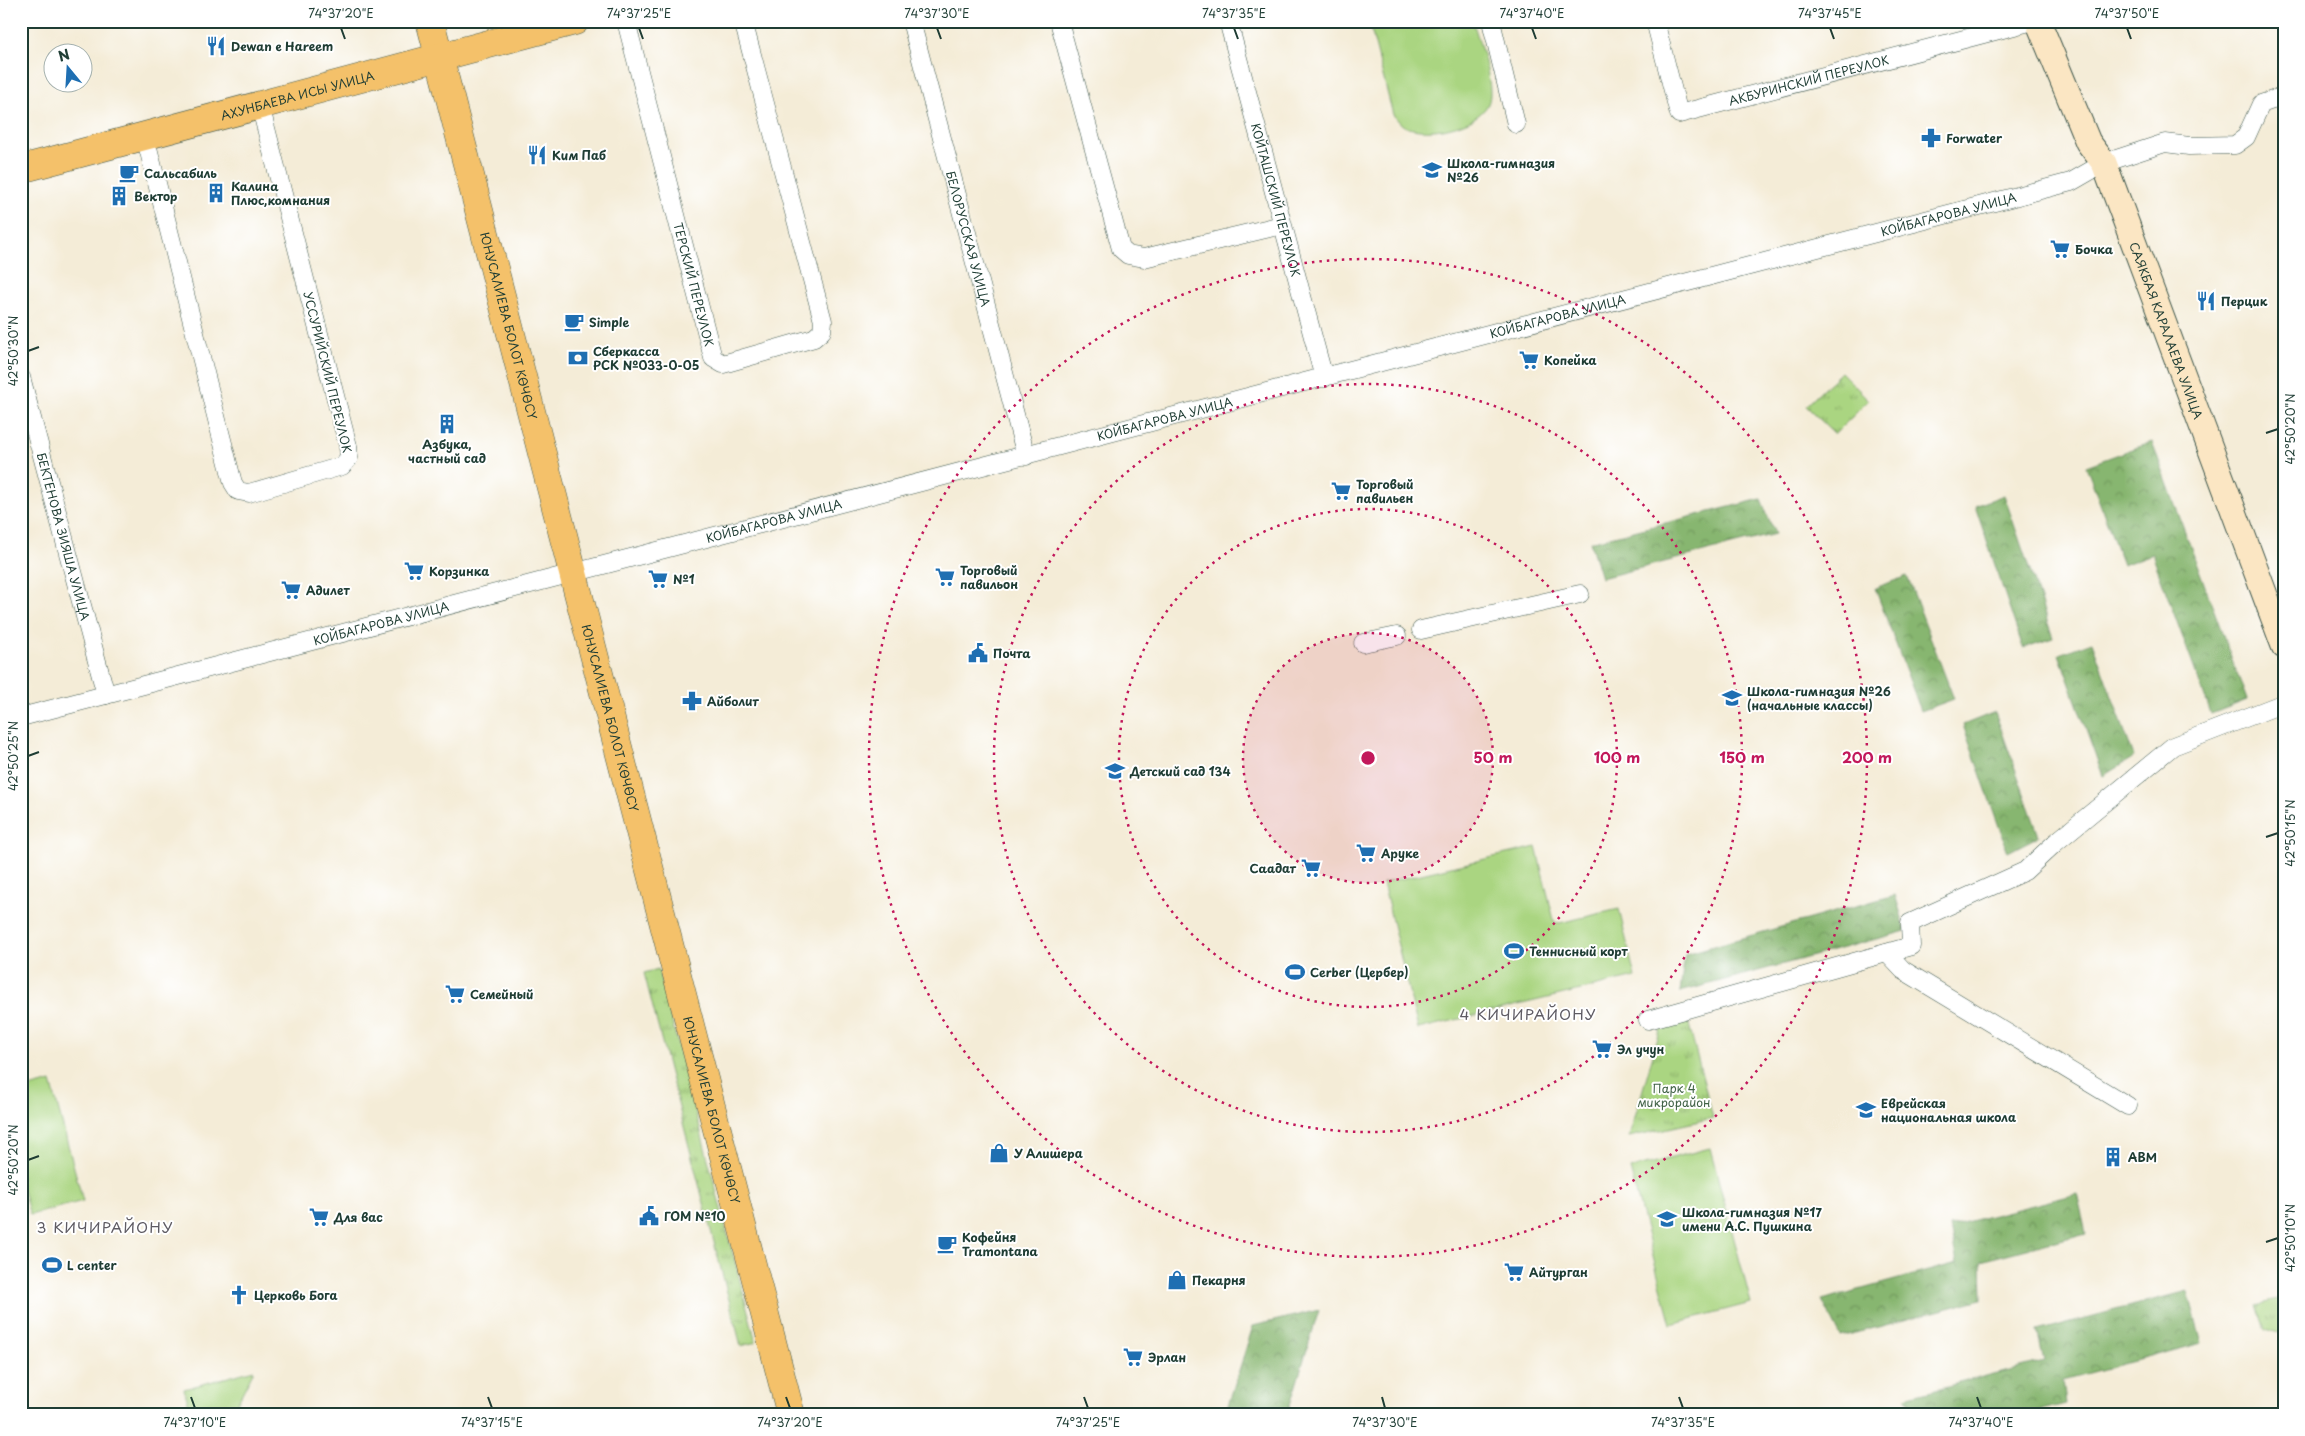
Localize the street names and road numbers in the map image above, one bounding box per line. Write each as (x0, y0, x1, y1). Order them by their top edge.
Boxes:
street label: АКБУРИНСКИЙ ПЕРЕУЛОК (1727, 50, 1891, 110)
street label: АХУНБАЕВА ИСЫ УЛИЦА (218, 66, 376, 124)
street label: КОЙТАШСКИЙ ПЕРЕУЛОК (1247, 121, 1305, 279)
street label: БЕЛОРУССКАЯ УЛИЦА (942, 169, 995, 308)
street label: КОЙБАГАРОВА УЛИЦА (1879, 188, 2018, 240)
street label: ТЕРСКИЙ ПЕРЕУЛОК (669, 220, 719, 349)
street label: ЮНУСАЛИЕВА БОЛОТ КӨЧӨСҮ (476, 230, 542, 422)
street label: САЯКБАЯ КАРАЛАЕВА УЛИЦА (2125, 239, 2208, 422)
street label: УССУРИЙСКИЙ ПЕРЕУЛОК (299, 290, 357, 455)
street label: КОЙБАГАРОВА УЛИЦА (1488, 290, 1627, 342)
street label: КОЙБАГАРОВА УЛИЦА (1095, 392, 1235, 445)
street label: БЕКТЕНОВА ЗИЯША УЛИЦА (33, 450, 95, 622)
street label: КОЙБАГАРОВА УЛИЦА (704, 494, 844, 547)
street label: КОЙБАГАРОВА УЛИЦА (311, 597, 451, 649)
street label: ЮНУСАЛИЕВА БОЛОТ КӨЧӨСҮ (578, 622, 643, 814)
street label: ЮНУСАЛИЕВА БОЛОТ КӨЧӨСҮ (679, 1014, 745, 1206)

